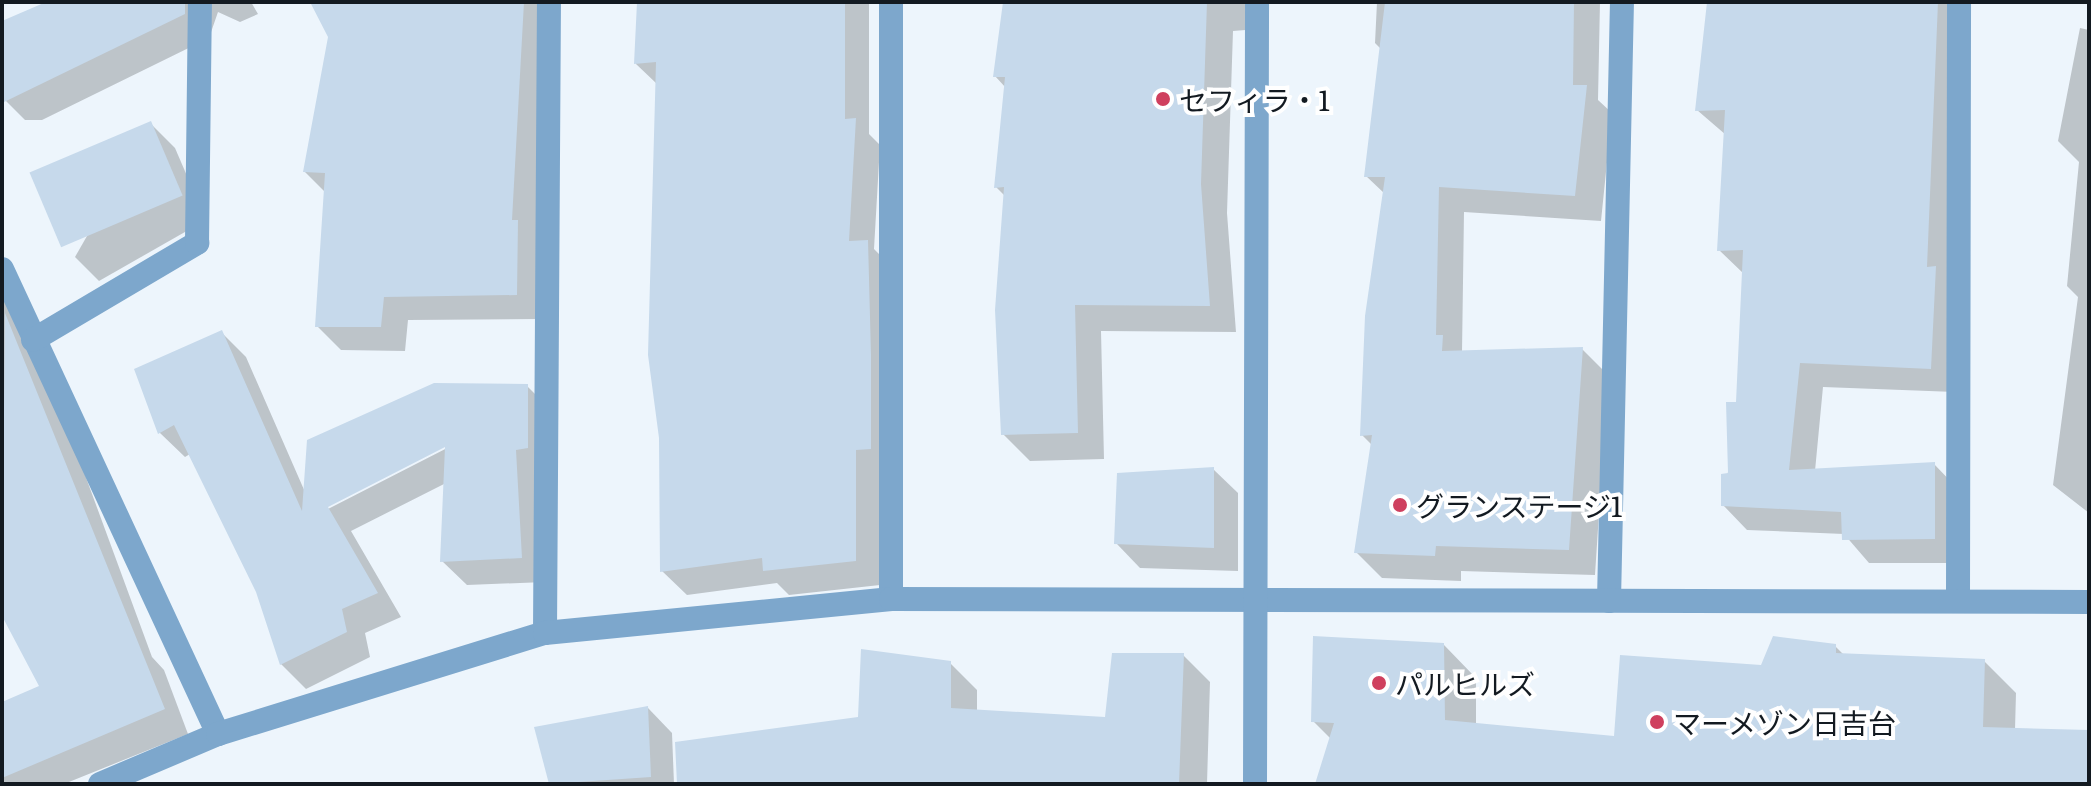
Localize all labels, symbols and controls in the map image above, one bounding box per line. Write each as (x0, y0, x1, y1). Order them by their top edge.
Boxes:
place label: セフィラ・1 (1179, 82, 1330, 116)
marker: セフィラ・1 (1154, 90, 1172, 108)
place label: グランステージ1 (1416, 488, 1623, 522)
marker: グランステージ1 (1391, 496, 1409, 514)
place label: パルヒルズ (1395, 666, 1535, 700)
marker: パルヒルズ (1370, 674, 1388, 692)
place label: マーメゾン日吉台 (1673, 705, 1897, 739)
marker: マーメゾン日吉台 (1648, 713, 1666, 731)

